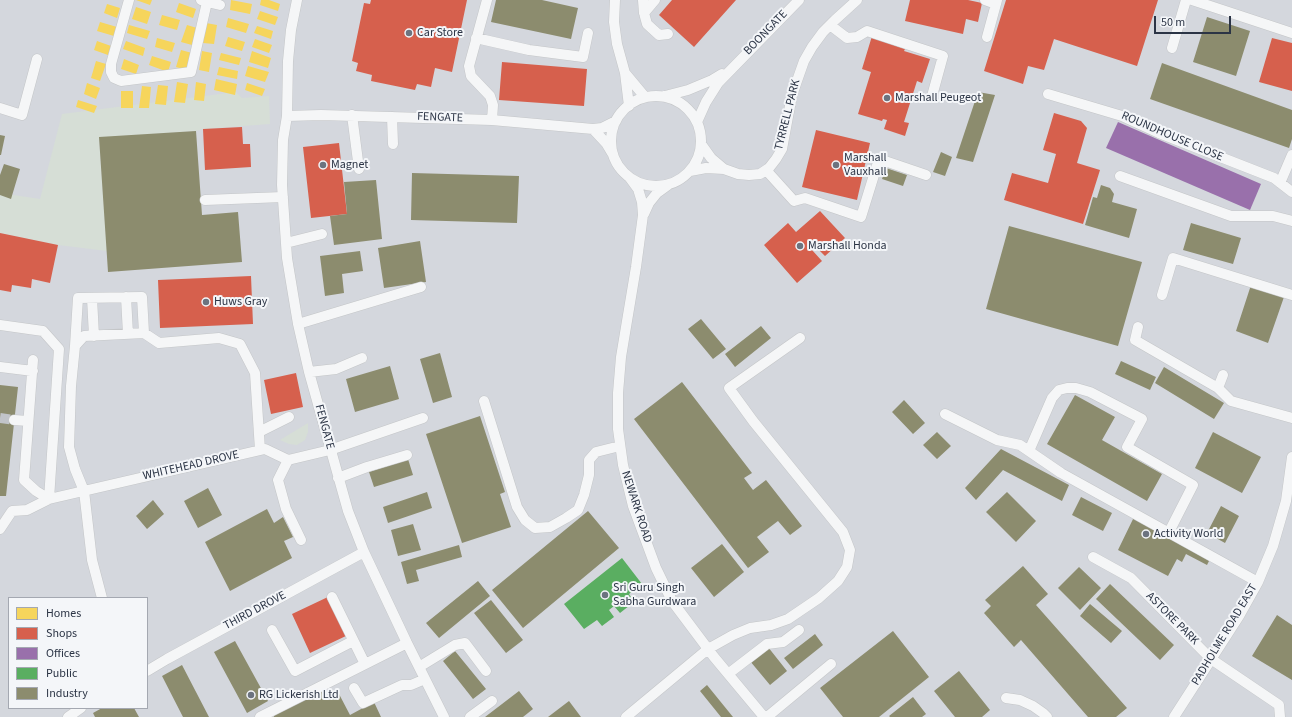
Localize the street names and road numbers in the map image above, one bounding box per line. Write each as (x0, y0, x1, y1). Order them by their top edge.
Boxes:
street label: BOONGATE (741, 8, 791, 58)
street label: TYRRELL PARK (772, 78, 804, 152)
street label: ROUNDHOUSE CLOSE (1119, 109, 1225, 165)
street label: FENGATE (417, 110, 463, 126)
street label: FENGATE (311, 403, 337, 451)
street label: WHITEHEAD DROVE (142, 448, 240, 484)
street label: NEWARK ROAD (618, 469, 654, 545)
street label: PADHOLME ROAD EAST (1189, 582, 1261, 688)
street label: THIRD DROVE (221, 589, 289, 633)
street label: ASTORE PARK (1143, 590, 1201, 648)

